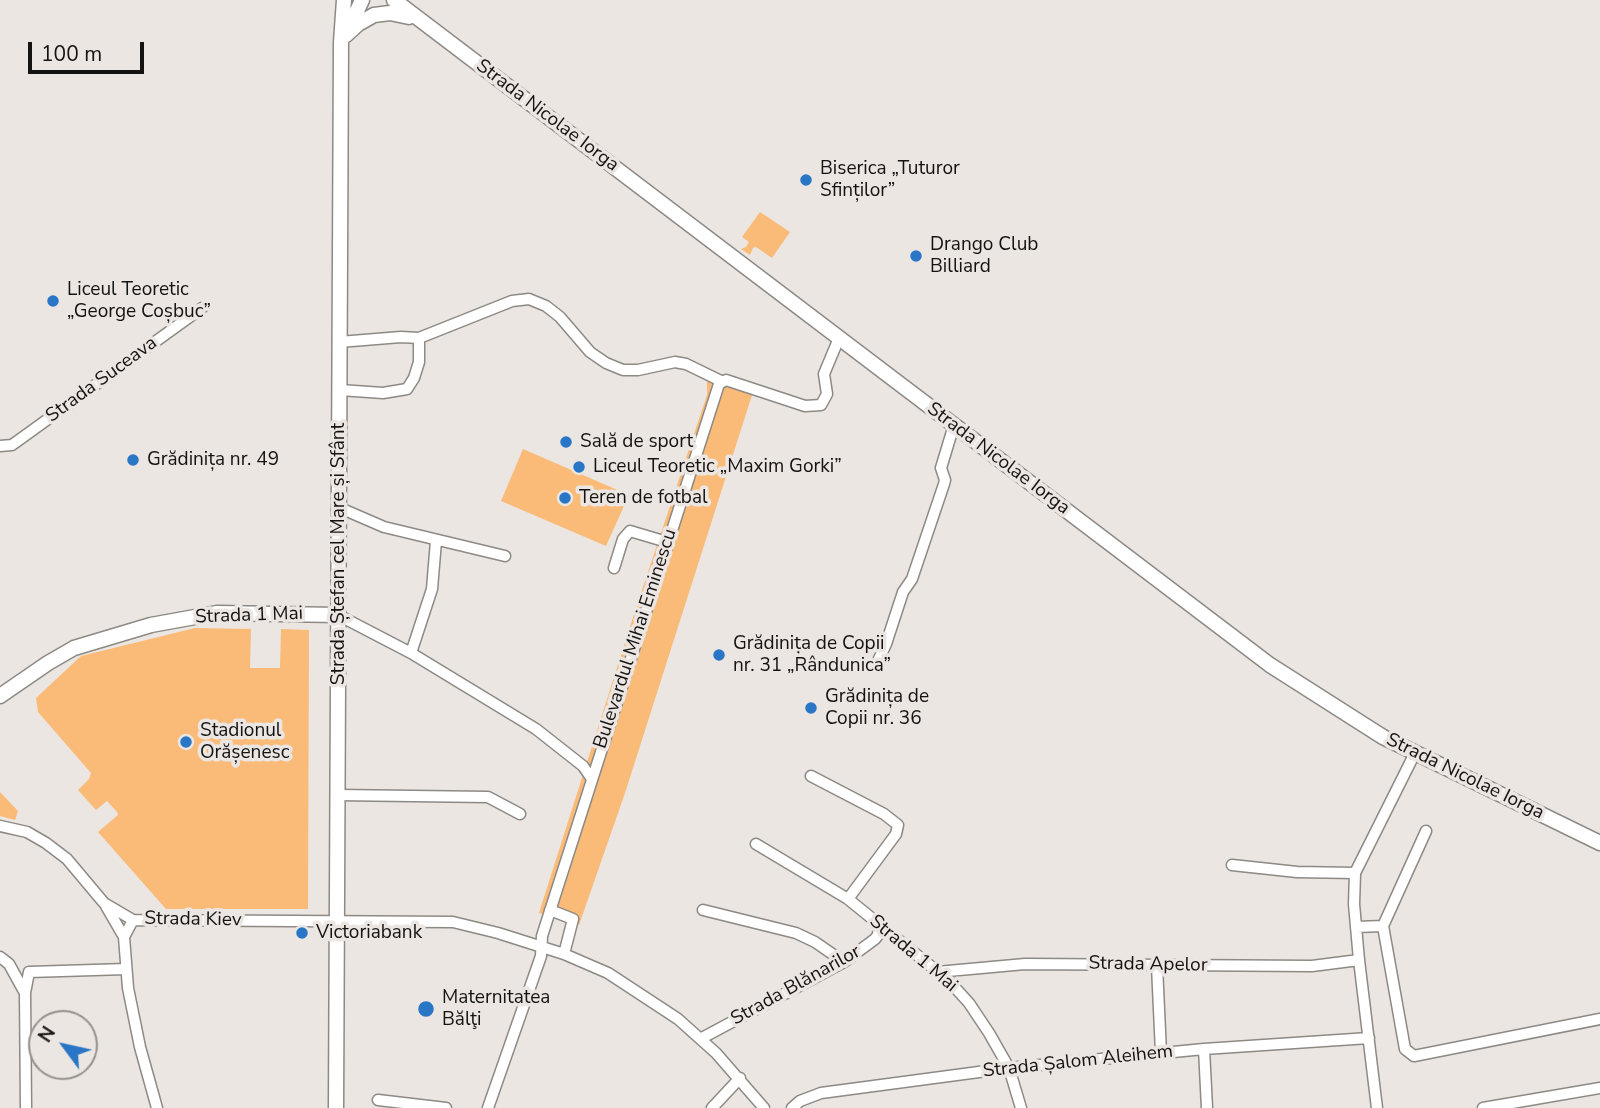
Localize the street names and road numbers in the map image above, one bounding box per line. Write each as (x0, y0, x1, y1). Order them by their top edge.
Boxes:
street label: Strada Nicolae Iorga (471, 55, 623, 177)
street label: Strada Suceava (42, 332, 162, 428)
street label: Strada Nicolae Iorga (922, 398, 1074, 520)
street label: Strada Ștefan cel Mare și Sfânt (328, 423, 350, 685)
street label: Bulevardul Mihai Eminescu (590, 526, 682, 752)
street label: Strada 1 Mai (195, 603, 303, 629)
street label: Strada Nicolae Iorga (1382, 729, 1548, 825)
street label: Strada Kiev (144, 908, 242, 932)
street label: Strada 1 Mai (864, 911, 962, 997)
street label: Strada Blănarilor (727, 941, 865, 1031)
street label: Strada Apelor (1088, 953, 1208, 977)
street label: Strada Șalom Aleihem (982, 1041, 1174, 1083)

